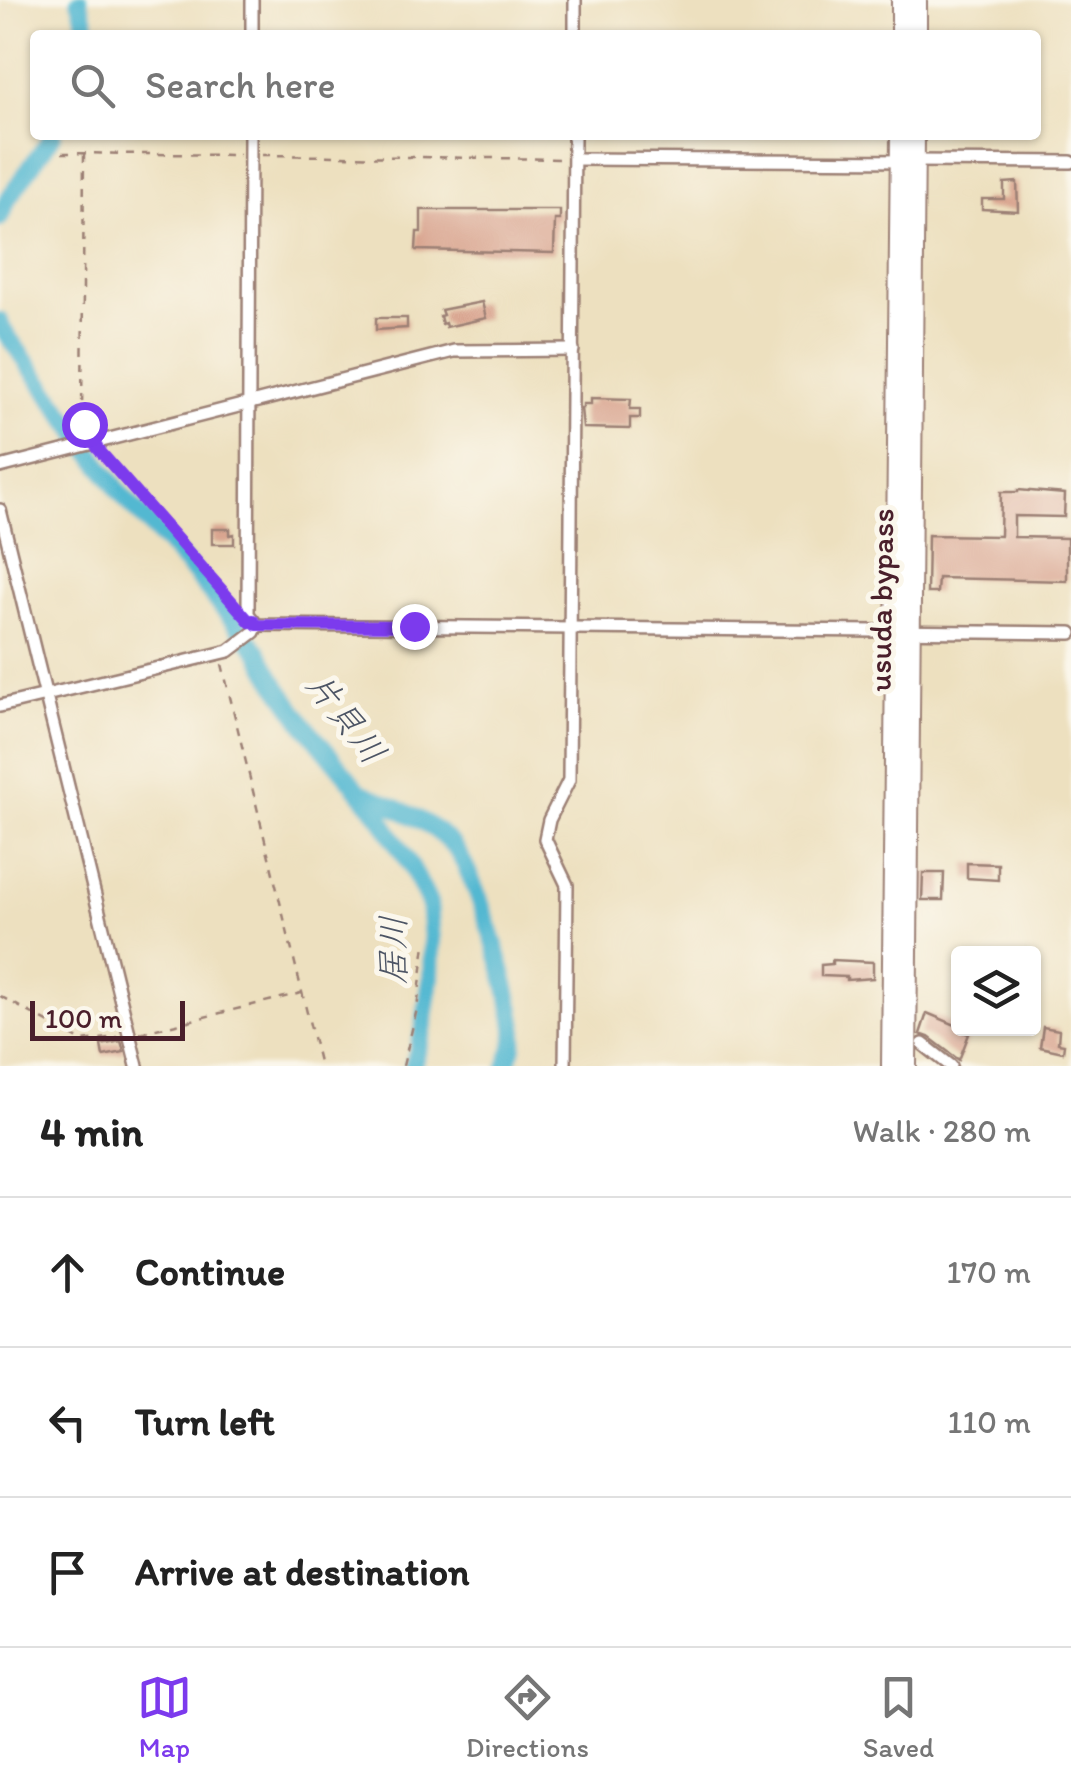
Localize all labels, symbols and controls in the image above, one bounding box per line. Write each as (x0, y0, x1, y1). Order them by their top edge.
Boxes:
search box (30, 30, 1041, 140)
icon: search (65, 58, 120, 113)
text: Search here (145, 62, 336, 108)
route start (62, 402, 108, 448)
street label: usuda bypass (860, 508, 902, 692)
route end (392, 604, 438, 650)
water label: 片貝川 (297, 664, 395, 772)
water label: 居川 (372, 915, 414, 985)
map controls (951, 946, 1041, 1036)
button: layers (951, 946, 1041, 1036)
scale bar (30, 996, 185, 1040)
text: 100 m (45, 1001, 122, 1035)
text: 4 min (40, 1106, 143, 1157)
text: Walk · 280 m (852, 1112, 1031, 1150)
icon: ahead (40, 1245, 95, 1300)
text: Continue (135, 1249, 285, 1295)
text: 170 m (946, 1253, 1031, 1291)
icon: left (40, 1395, 95, 1450)
text: Turn left (135, 1399, 275, 1445)
text: 110 m (947, 1403, 1031, 1441)
icon: arrive (40, 1545, 95, 1600)
text: Arrive at destination (135, 1549, 470, 1595)
tab: Map (137, 1670, 192, 1764)
tab: Directions (466, 1670, 589, 1764)
tab: Saved (863, 1670, 934, 1764)

